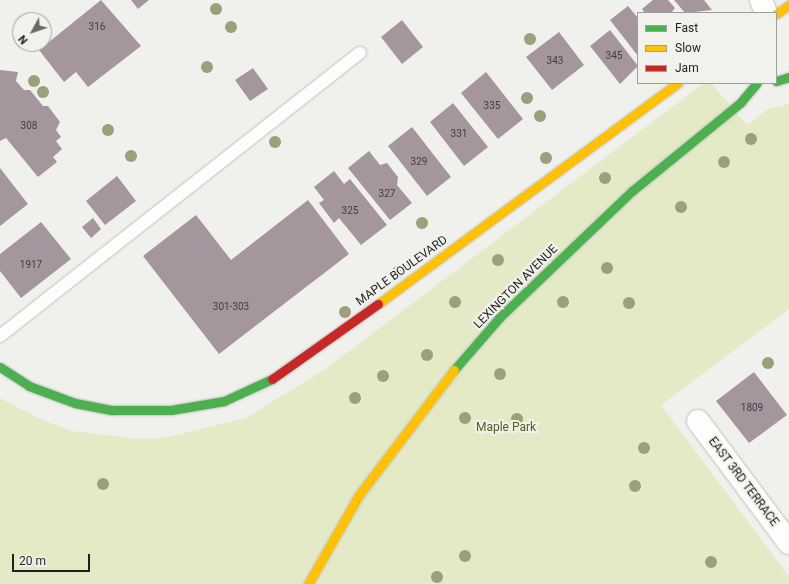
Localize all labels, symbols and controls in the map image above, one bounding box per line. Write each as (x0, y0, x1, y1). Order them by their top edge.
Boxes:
north arrow (12, 12, 52, 52)
legend (637, 12, 777, 84)
house number: 316 (89, 21, 105, 33)
text: Fast (675, 21, 698, 35)
text: N (16, 32, 31, 47)
text: Slow (675, 41, 701, 55)
house number: 345 (606, 50, 622, 62)
house number: 343 (547, 55, 563, 67)
text: Jam (675, 61, 699, 75)
house number: 335 (484, 100, 500, 112)
house number: 308 (21, 120, 37, 132)
house number: 331 (451, 128, 467, 140)
house number: 329 (411, 156, 427, 168)
house number: 327 (379, 188, 395, 200)
house number: 325 (342, 205, 358, 217)
street label: MAPLE BOULEVARD (354, 233, 450, 309)
street label: LEXINGTON AVENUE (471, 242, 561, 332)
house number: 1917 (20, 259, 42, 271)
house number: 301-303 (213, 301, 249, 313)
house number: 1809 (741, 402, 763, 414)
park label: Maple Park (476, 421, 536, 435)
street label: EAST 3RD TERRACE (705, 435, 781, 529)
scale bar (14, 546, 92, 572)
text: 20 m (19, 554, 46, 568)

